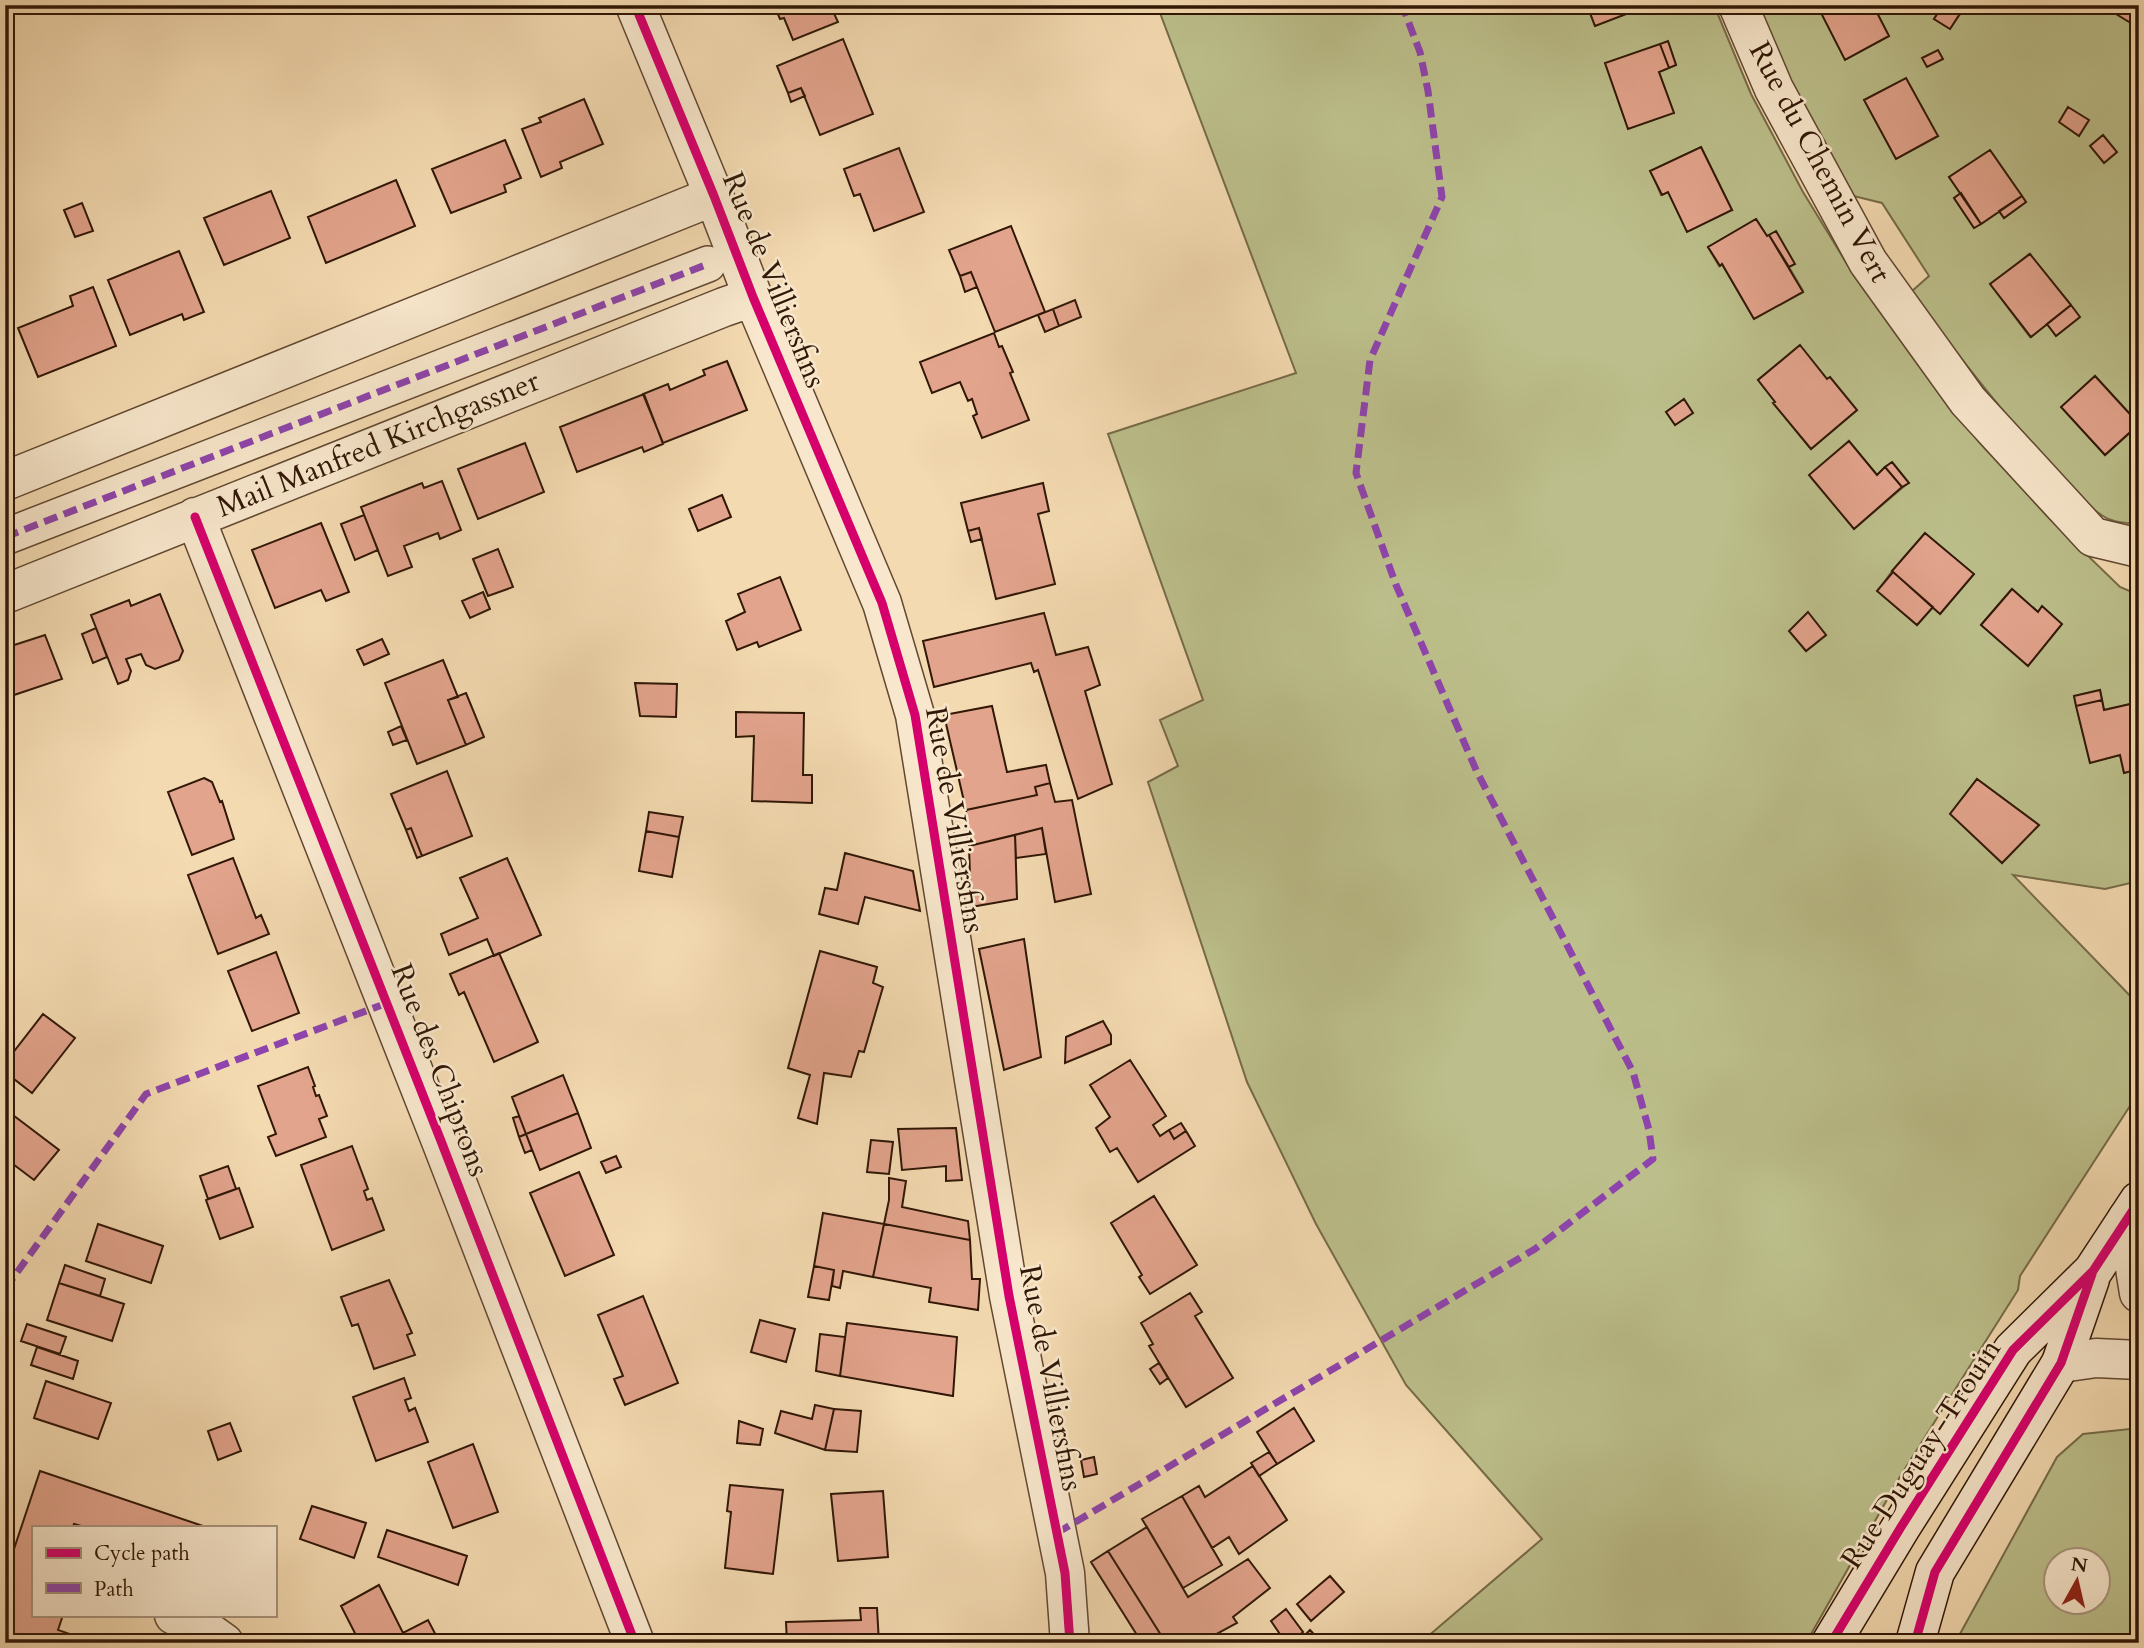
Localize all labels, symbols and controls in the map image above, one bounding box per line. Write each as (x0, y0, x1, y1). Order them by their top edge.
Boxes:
street label: Rue du Chemin Vert (1739, 34, 1901, 290)
street label: Rue de Villiersfins (712, 166, 836, 394)
street label: Mail Manfred Kirchgassner (211, 360, 546, 528)
street label: Rue de Villiersfins (915, 704, 995, 936)
street label: Rue des Chiprons (381, 958, 499, 1182)
street label: Rue de Villiersfins (1009, 1262, 1093, 1494)
street label: Rue Duguay-Trouin (1831, 1331, 2011, 1577)
legend (32, 1526, 276, 1616)
text: Cycle path (94, 1539, 190, 1568)
north arrow (2042, 1546, 2112, 1616)
text: N (2069, 1551, 2090, 1579)
text: Path (94, 1575, 134, 1604)

